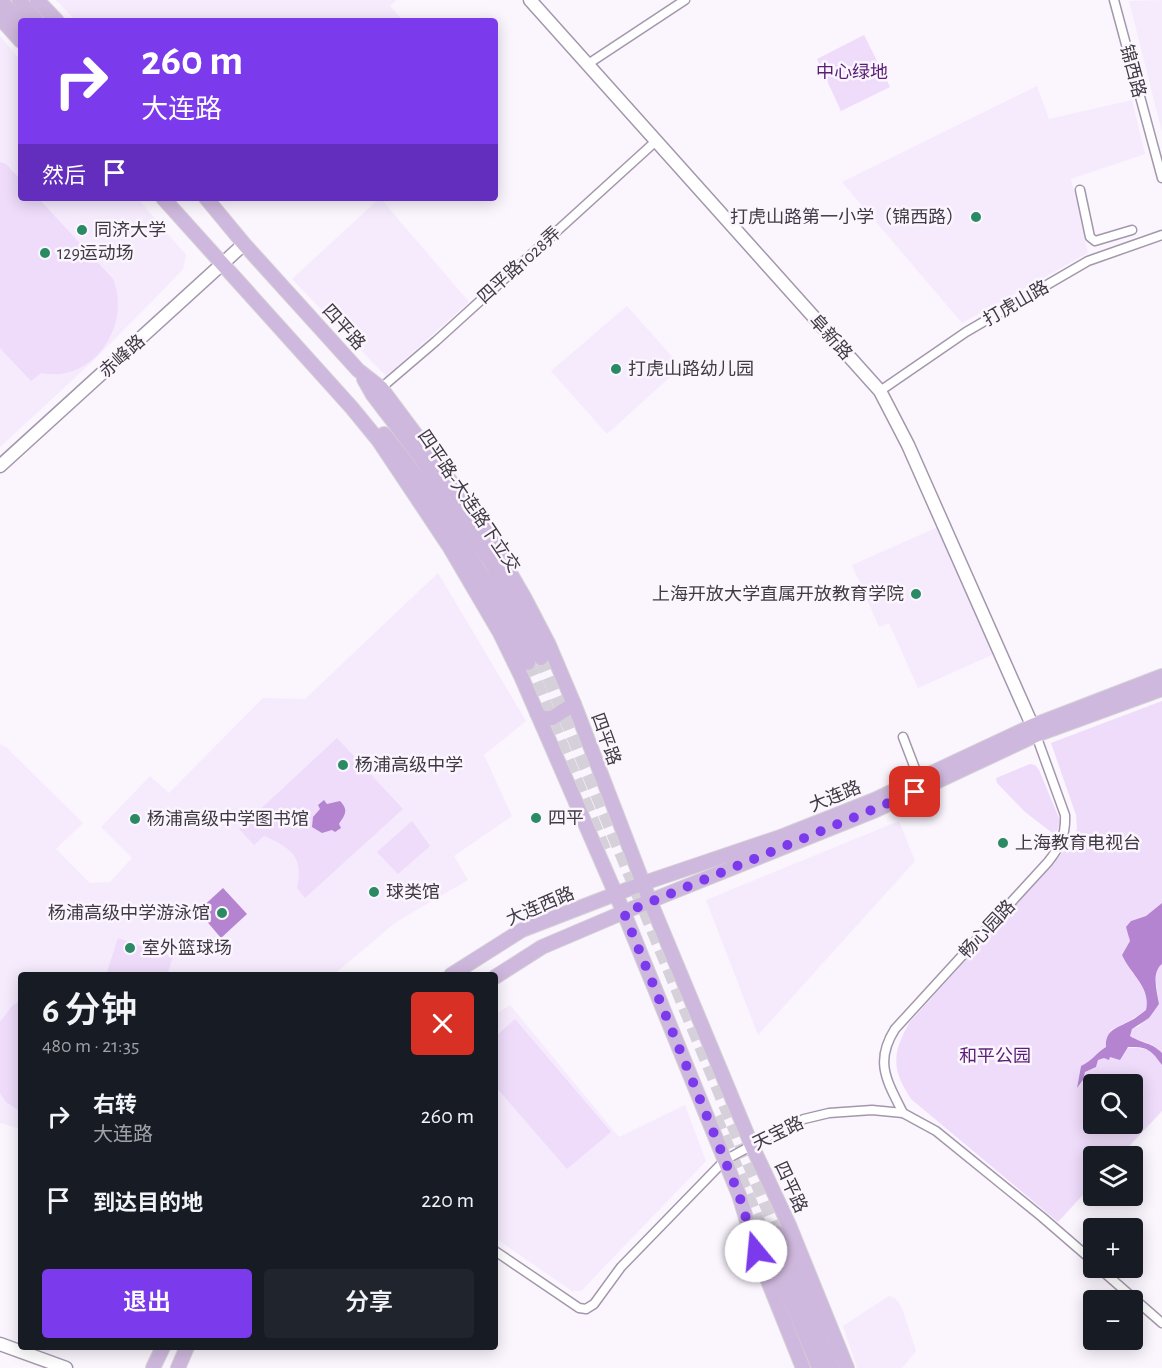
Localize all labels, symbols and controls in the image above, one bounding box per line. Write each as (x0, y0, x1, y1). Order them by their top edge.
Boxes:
text: 260 m (141, 40, 243, 82)
icon: right (42, 42, 120, 120)
street label: 锦西路 (1116, 42, 1150, 100)
park label: 中心绿地 (816, 62, 888, 82)
text: 大连路 (141, 96, 222, 123)
icon: arrive (98, 156, 131, 189)
text: 然后 (42, 165, 86, 187)
place label: 打虎山路第一小学（锦西路） (730, 207, 964, 227)
marker: 打虎山路第一小学（锦西路） (969, 210, 983, 224)
place label: 同济大学 (94, 220, 166, 240)
marker: 同济大学 (75, 223, 89, 237)
street label: 四平路1028弄 (474, 223, 564, 307)
place label: 129运动场 (57, 244, 134, 263)
marker: 129运动场 (38, 246, 52, 260)
street label: 打虎山路 (980, 276, 1052, 330)
street label: 四平路 (319, 300, 369, 354)
street label: 阜新路 (806, 310, 856, 364)
street label: 赤峰路 (95, 331, 149, 381)
place label: 打虎山路幼儿园 (628, 359, 754, 379)
marker: 打虎山路幼儿园 (609, 362, 623, 376)
street label: 四平路-大连路下立交 (414, 426, 524, 576)
place label: 上海开放大学直属开放教育学院 (652, 584, 904, 604)
marker: 上海开放大学直属开放教育学院 (909, 587, 923, 601)
street label: 四平路 (587, 710, 625, 768)
place label: 杨浦高级中学 (355, 755, 463, 775)
marker: 杨浦高级中学 (336, 758, 350, 772)
pin (889, 766, 940, 817)
icon: arrive (898, 775, 931, 808)
street label: 大连路 (806, 777, 864, 815)
place label: 杨浦高级中学图书馆 (147, 809, 309, 829)
place label: 四平 (548, 810, 584, 828)
marker: 四平 (529, 811, 543, 825)
marker: 杨浦高级中学图书馆 (128, 812, 142, 826)
place label: 上海教育电视台 (1015, 833, 1141, 853)
marker: 上海教育电视台 (996, 836, 1010, 850)
place label: 球类馆 (386, 882, 440, 902)
street label: 大连西路 (503, 883, 577, 929)
marker: 球类馆 (367, 885, 381, 899)
street label: 畅心园路 (955, 896, 1019, 962)
place label: 杨浦高级中学游泳馆 (48, 903, 210, 923)
marker: 杨浦高级中学游泳馆 (215, 906, 229, 920)
place label: 室外篮球场 (142, 938, 232, 958)
marker: 室外篮球场 (123, 941, 137, 955)
button: close (411, 992, 474, 1055)
text: 6 分钟 (42, 993, 137, 1029)
text: 480 m · 21:35 (42, 1036, 139, 1056)
park label: 和平公园 (959, 1046, 1031, 1066)
map controls (1083, 1074, 1143, 1350)
button: search (1083, 1074, 1143, 1134)
text: 右转 (93, 1094, 137, 1116)
icon: right (42, 1100, 75, 1133)
text: 260 m (421, 1105, 474, 1127)
street label: 天宝路 (749, 1112, 807, 1154)
text: 大连路 (93, 1125, 153, 1145)
button: layers (1083, 1146, 1143, 1206)
street label: 四平路 (771, 1158, 811, 1216)
icon: arrive (42, 1184, 75, 1217)
text: 220 m (421, 1189, 474, 1211)
text: 到达目的地 (93, 1192, 203, 1214)
button: + (1083, 1218, 1143, 1278)
position arrow (724, 1219, 788, 1283)
button: 退出 (42, 1269, 252, 1338)
button: 分享 (264, 1269, 474, 1338)
button: − (1083, 1290, 1143, 1350)

